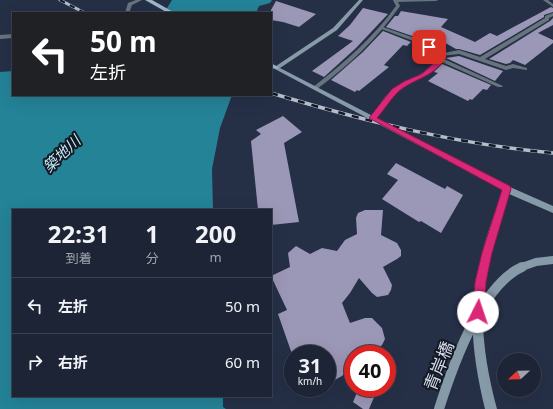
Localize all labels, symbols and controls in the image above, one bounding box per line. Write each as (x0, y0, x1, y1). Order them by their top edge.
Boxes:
text: 50 m (90, 22, 157, 60)
icon: left (24, 28, 76, 80)
pin (412, 30, 446, 64)
icon: arrive (418, 36, 440, 58)
text: 左折 (90, 60, 126, 84)
water label: 築地川 (38, 129, 86, 176)
text: 22:31 (48, 217, 110, 250)
text: 1 (145, 217, 159, 250)
text: 200 (195, 217, 236, 250)
text: m (209, 248, 222, 266)
text: 到着 (66, 249, 92, 267)
text: 分 (146, 249, 159, 267)
position arrow (457, 291, 499, 333)
icon: left (24, 295, 46, 317)
text: 左折 (58, 296, 88, 316)
text: 50 m (225, 296, 260, 316)
street label: 青岸橋 (418, 338, 459, 394)
speed limit sign: 40 (344, 345, 396, 397)
icon: right (24, 351, 46, 373)
text: 右折 (58, 352, 88, 372)
text: 60 m (225, 352, 260, 372)
text: 31 (299, 352, 321, 379)
north arrow (497, 353, 541, 397)
map controls (497, 353, 541, 397)
text: km/h (298, 374, 322, 388)

